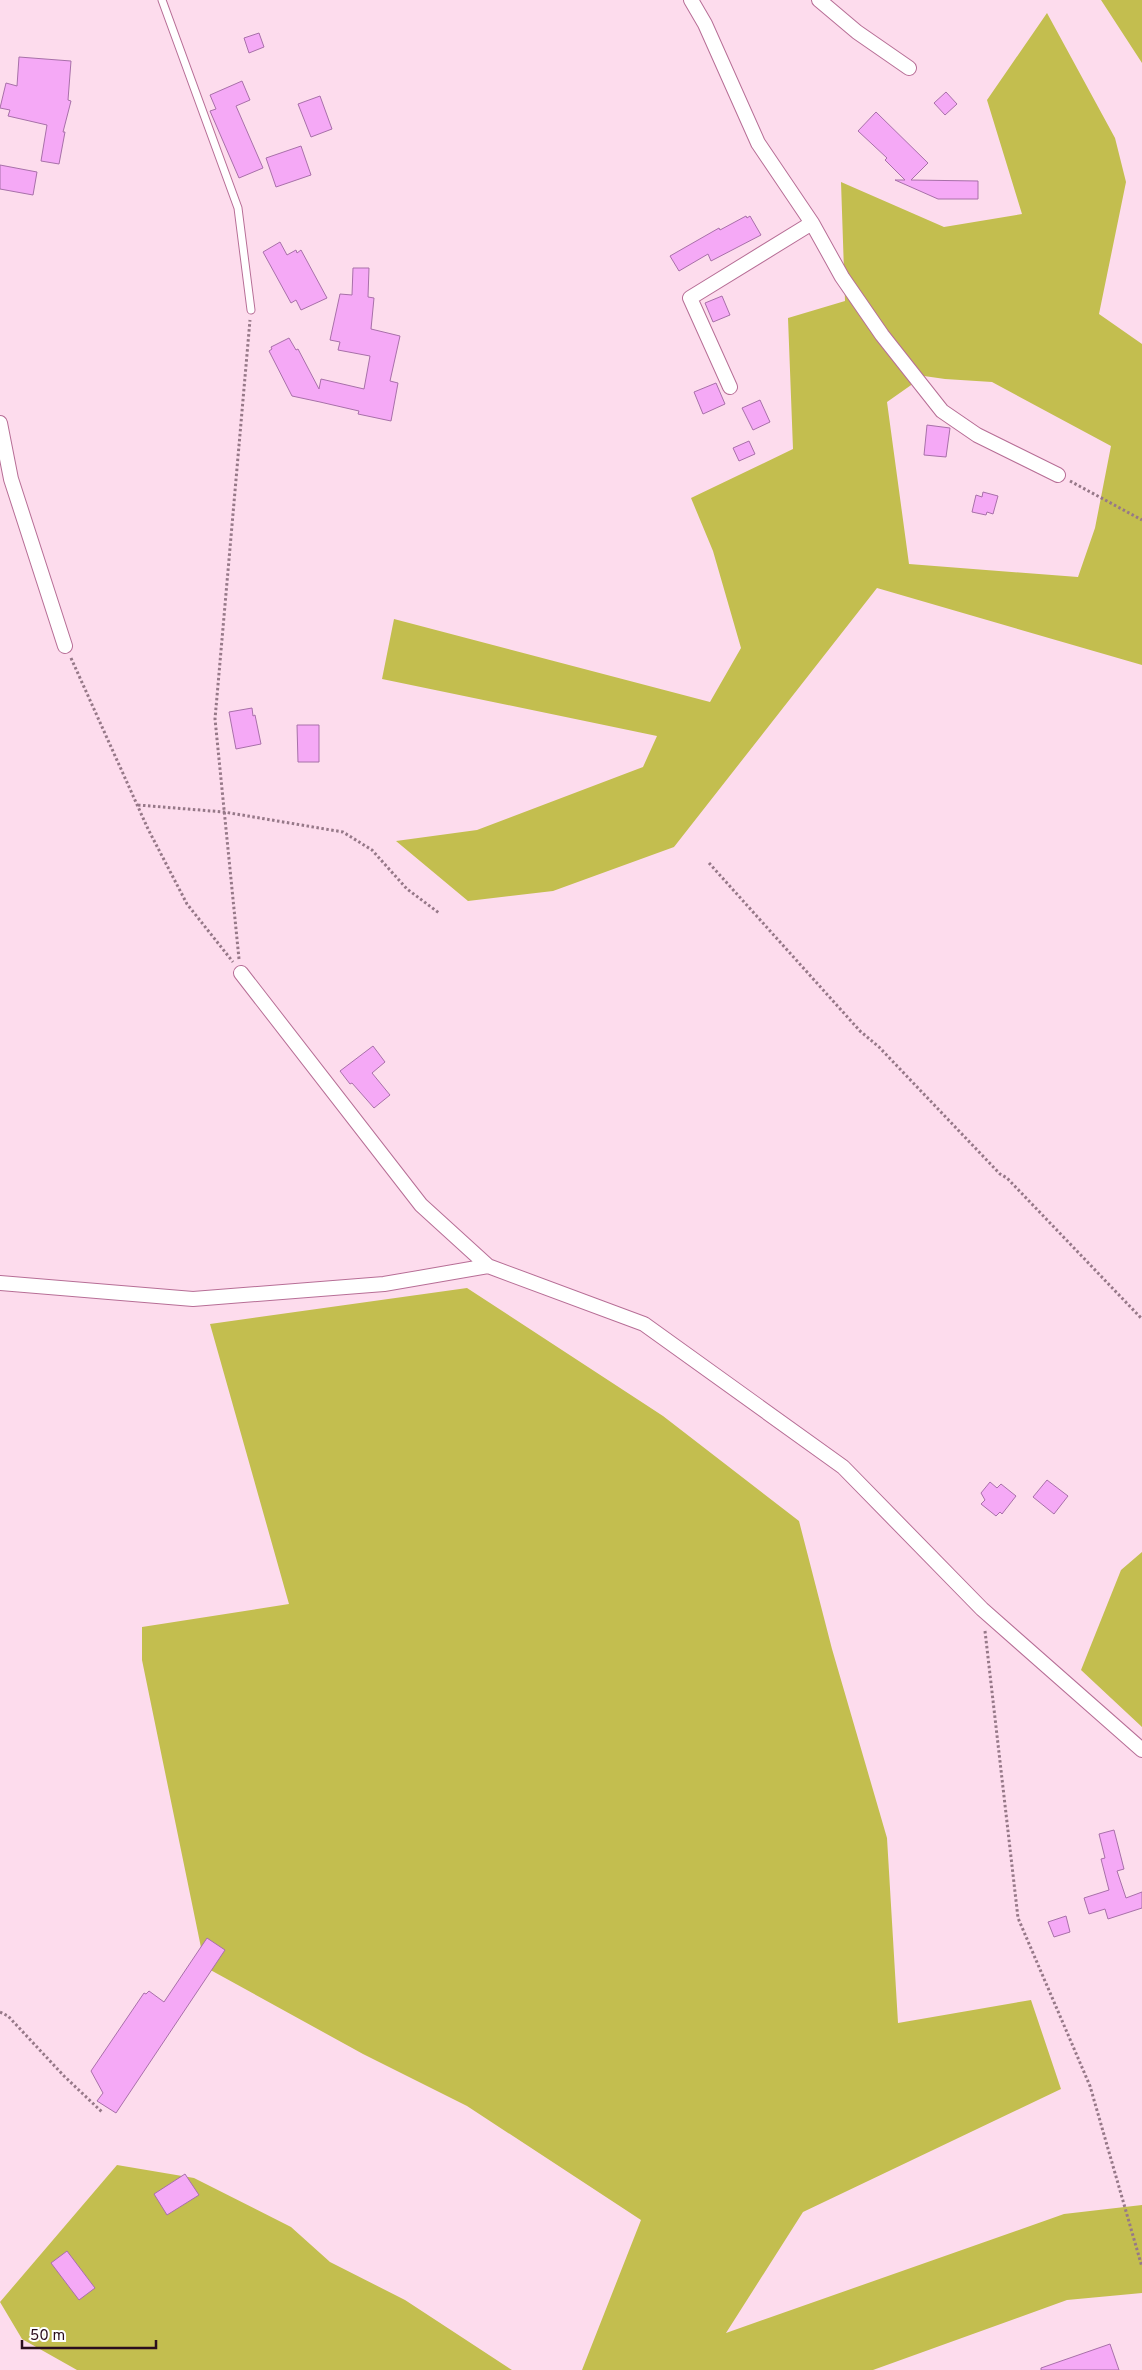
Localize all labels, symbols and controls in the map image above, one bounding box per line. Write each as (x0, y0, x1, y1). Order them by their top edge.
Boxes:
scale bar (22, 2318, 156, 2350)
text: 50 m (30, 2327, 65, 2346)

